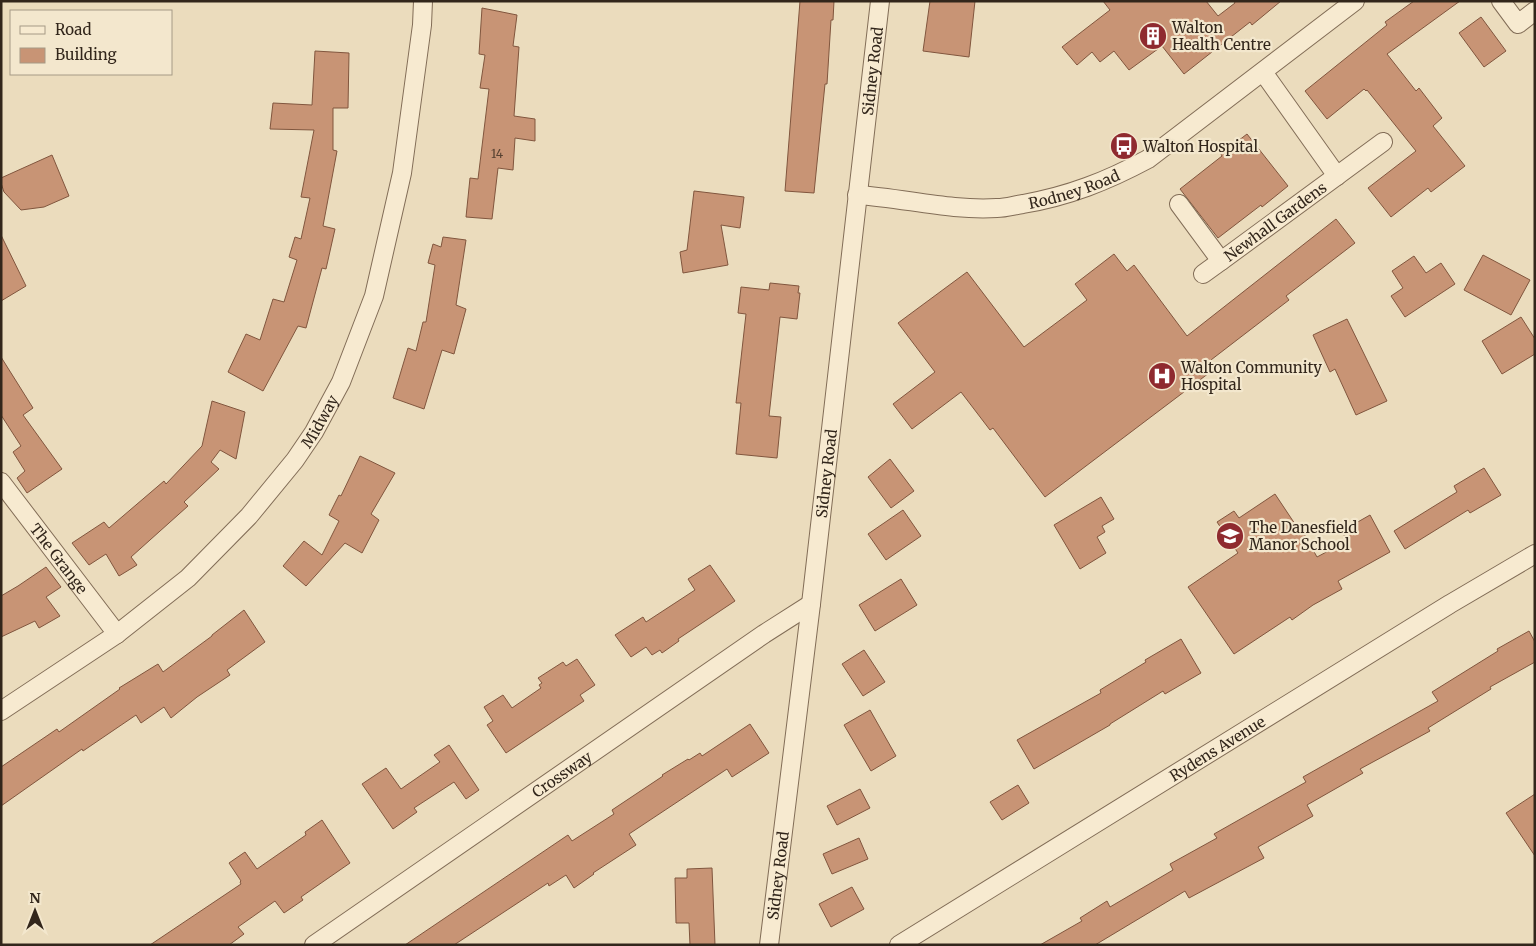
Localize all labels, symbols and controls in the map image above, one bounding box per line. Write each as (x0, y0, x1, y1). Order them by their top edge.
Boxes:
legend (10, 10, 172, 75)
place label: Walton Health Centre (1171, 18, 1271, 54)
text: Road (55, 20, 91, 39)
building icon: Walton Health Centre (1138, 21, 1168, 51)
street label: Sidney Road (857, 26, 886, 116)
text: Building (55, 45, 117, 64)
bus stop icon: Walton Hospital (1109, 131, 1139, 161)
place label: Walton Hospital (1142, 137, 1258, 156)
house number: 14 (491, 146, 504, 161)
street label: Rodney Road (1027, 165, 1122, 212)
street label: Newhall Gardens (1220, 177, 1330, 265)
place label: Walton Community Hospital (1180, 358, 1322, 394)
hospital icon: Walton Community Hospital (1147, 361, 1177, 391)
street label: Midway (297, 391, 342, 451)
street label: Sidney Road (811, 428, 840, 519)
place label: The Danesfield Manor School (1249, 518, 1357, 554)
street label: The Grange (26, 519, 92, 597)
school or university icon: The Danesfield Manor School (1215, 521, 1245, 551)
street label: Rydens Avenue (1166, 711, 1269, 785)
street label: Crossway (528, 746, 595, 801)
street label: Sidney Road (763, 830, 792, 921)
north arrow (10, 886, 60, 936)
text: N (29, 889, 41, 907)

